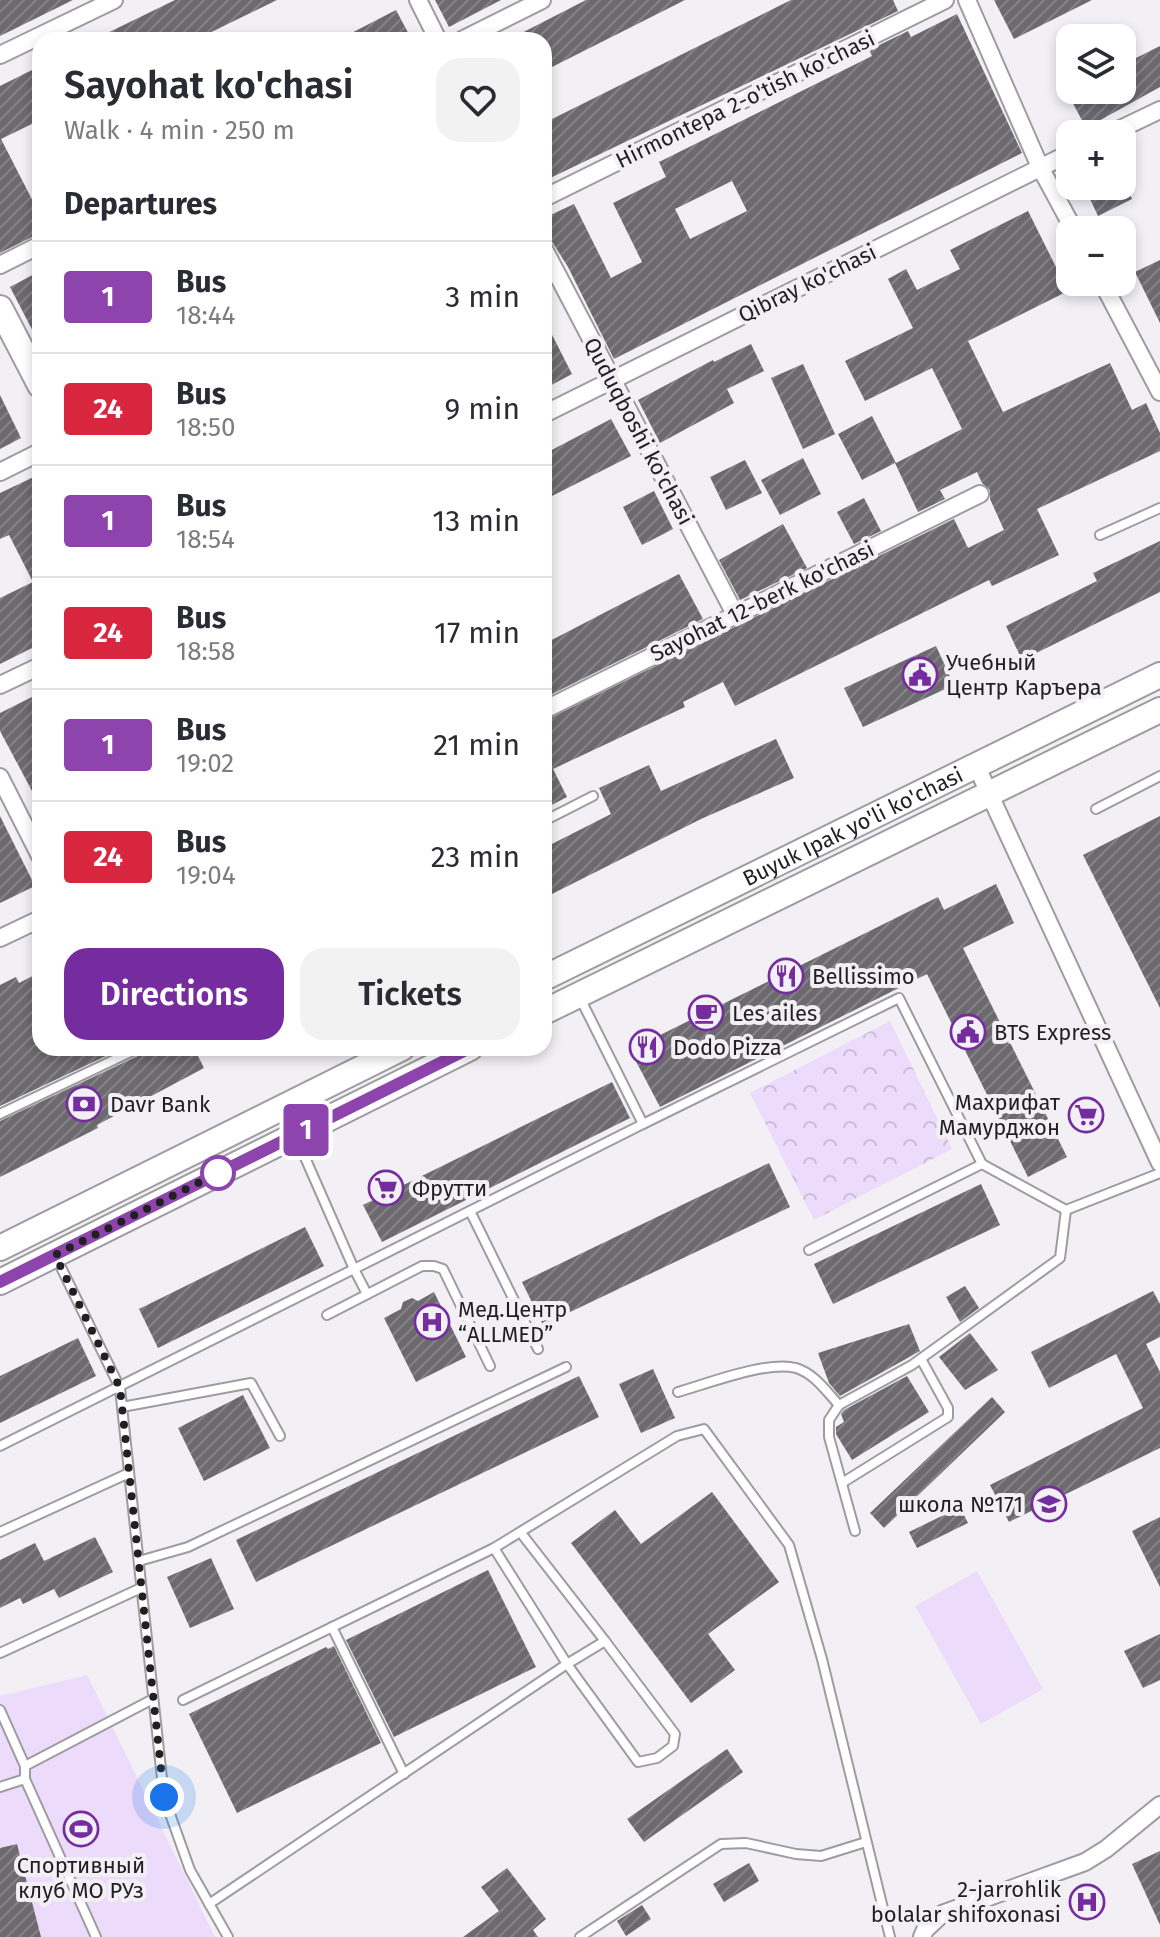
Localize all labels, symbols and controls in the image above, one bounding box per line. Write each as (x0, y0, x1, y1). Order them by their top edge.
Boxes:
map controls (1056, 24, 1136, 296)
button: layers (1056, 24, 1136, 104)
street label: Hirmontepa 2-o'tish ko'chasi (611, 25, 879, 174)
button: heart (436, 58, 520, 142)
text: Sayohat ko'chasi (64, 62, 354, 108)
text: Walk · 4 min · 250 m (64, 115, 295, 146)
button: + (1056, 120, 1136, 200)
text: Departures (64, 186, 217, 222)
button: − (1056, 216, 1136, 296)
street label: Qibray ko'chasi (734, 238, 881, 329)
text: Bus (176, 264, 226, 300)
text: 3 min (445, 279, 520, 315)
text: 1 (102, 280, 115, 313)
text: 18:44 (176, 300, 235, 331)
street label: Quduqboshi ko'chasi (578, 333, 699, 529)
text: Bus (176, 376, 226, 412)
text: 9 min (445, 391, 520, 427)
text: 24 (93, 392, 123, 425)
text: 18:50 (176, 412, 235, 443)
text: Bus (176, 488, 226, 524)
text: 13 min (432, 503, 520, 539)
text: 1 (102, 504, 115, 537)
text: 18:54 (176, 524, 235, 555)
street label: Sayohat 12-berk ko'chasi (646, 535, 879, 667)
text: Bus (176, 600, 226, 636)
text: 17 min (434, 615, 520, 651)
text: 24 (93, 616, 123, 649)
text: 18:58 (176, 636, 235, 667)
place label: Учебный Центр Каръера (946, 649, 1102, 701)
public building icon: Учебный Центр Каръера (901, 656, 939, 694)
text: Bus (176, 712, 226, 748)
text: 21 min (433, 727, 520, 763)
text: 1 (102, 728, 115, 761)
text: 19:02 (176, 748, 234, 779)
street label: Buyuk Ipak yo'li ko'chasi (738, 761, 967, 892)
text: Bus (176, 824, 226, 860)
text: 23 min (431, 839, 520, 875)
text: 24 (93, 840, 123, 873)
text: 19:04 (176, 860, 236, 891)
button: Directions (64, 948, 284, 1040)
button: Tickets (300, 948, 520, 1040)
restaurant icon: Bellissimo (767, 957, 805, 995)
place label: Bellissimo (812, 963, 915, 990)
cafe icon: Les ailes (687, 994, 725, 1032)
place label: Les ailes (732, 1000, 817, 1027)
public building icon: BTS Express (949, 1013, 987, 1051)
place label: BTS Express (994, 1019, 1111, 1046)
restaurant icon: Dodo Pizza (628, 1028, 666, 1066)
place label: Dodo Pizza (673, 1034, 782, 1061)
bank icon: Davr Bank (65, 1085, 103, 1123)
place label: Махрифат Мамурджон (939, 1089, 1060, 1141)
place label: Davr Bank (110, 1091, 211, 1118)
supermarket icon: Махрифат Мамурджон (1067, 1096, 1105, 1134)
line badge: 1 (280, 1104, 332, 1156)
text: 1 (300, 1113, 313, 1146)
unlabelled marker (201, 1156, 235, 1190)
supermarket icon: Фрутти (367, 1169, 405, 1207)
place label: Фрутти (412, 1175, 487, 1202)
place label: Мед.Центр “ALLMED” (458, 1296, 567, 1348)
hospital icon: Мед.Центр “ALLMED” (413, 1303, 451, 1341)
school or university icon: школа №171 (1030, 1485, 1068, 1523)
place label: школа №171 (898, 1491, 1023, 1518)
your location (144, 1777, 184, 1817)
sports icon: Спортивный клуб МО РУз (62, 1810, 100, 1848)
place label: Спортивный клуб МО РУз (17, 1852, 145, 1904)
place label: 2-jarrohlik bolalar shifoxonasi (871, 1876, 1062, 1928)
hospital icon: 2-jarrohlik bolalar shifoxonasi (1068, 1883, 1106, 1921)

